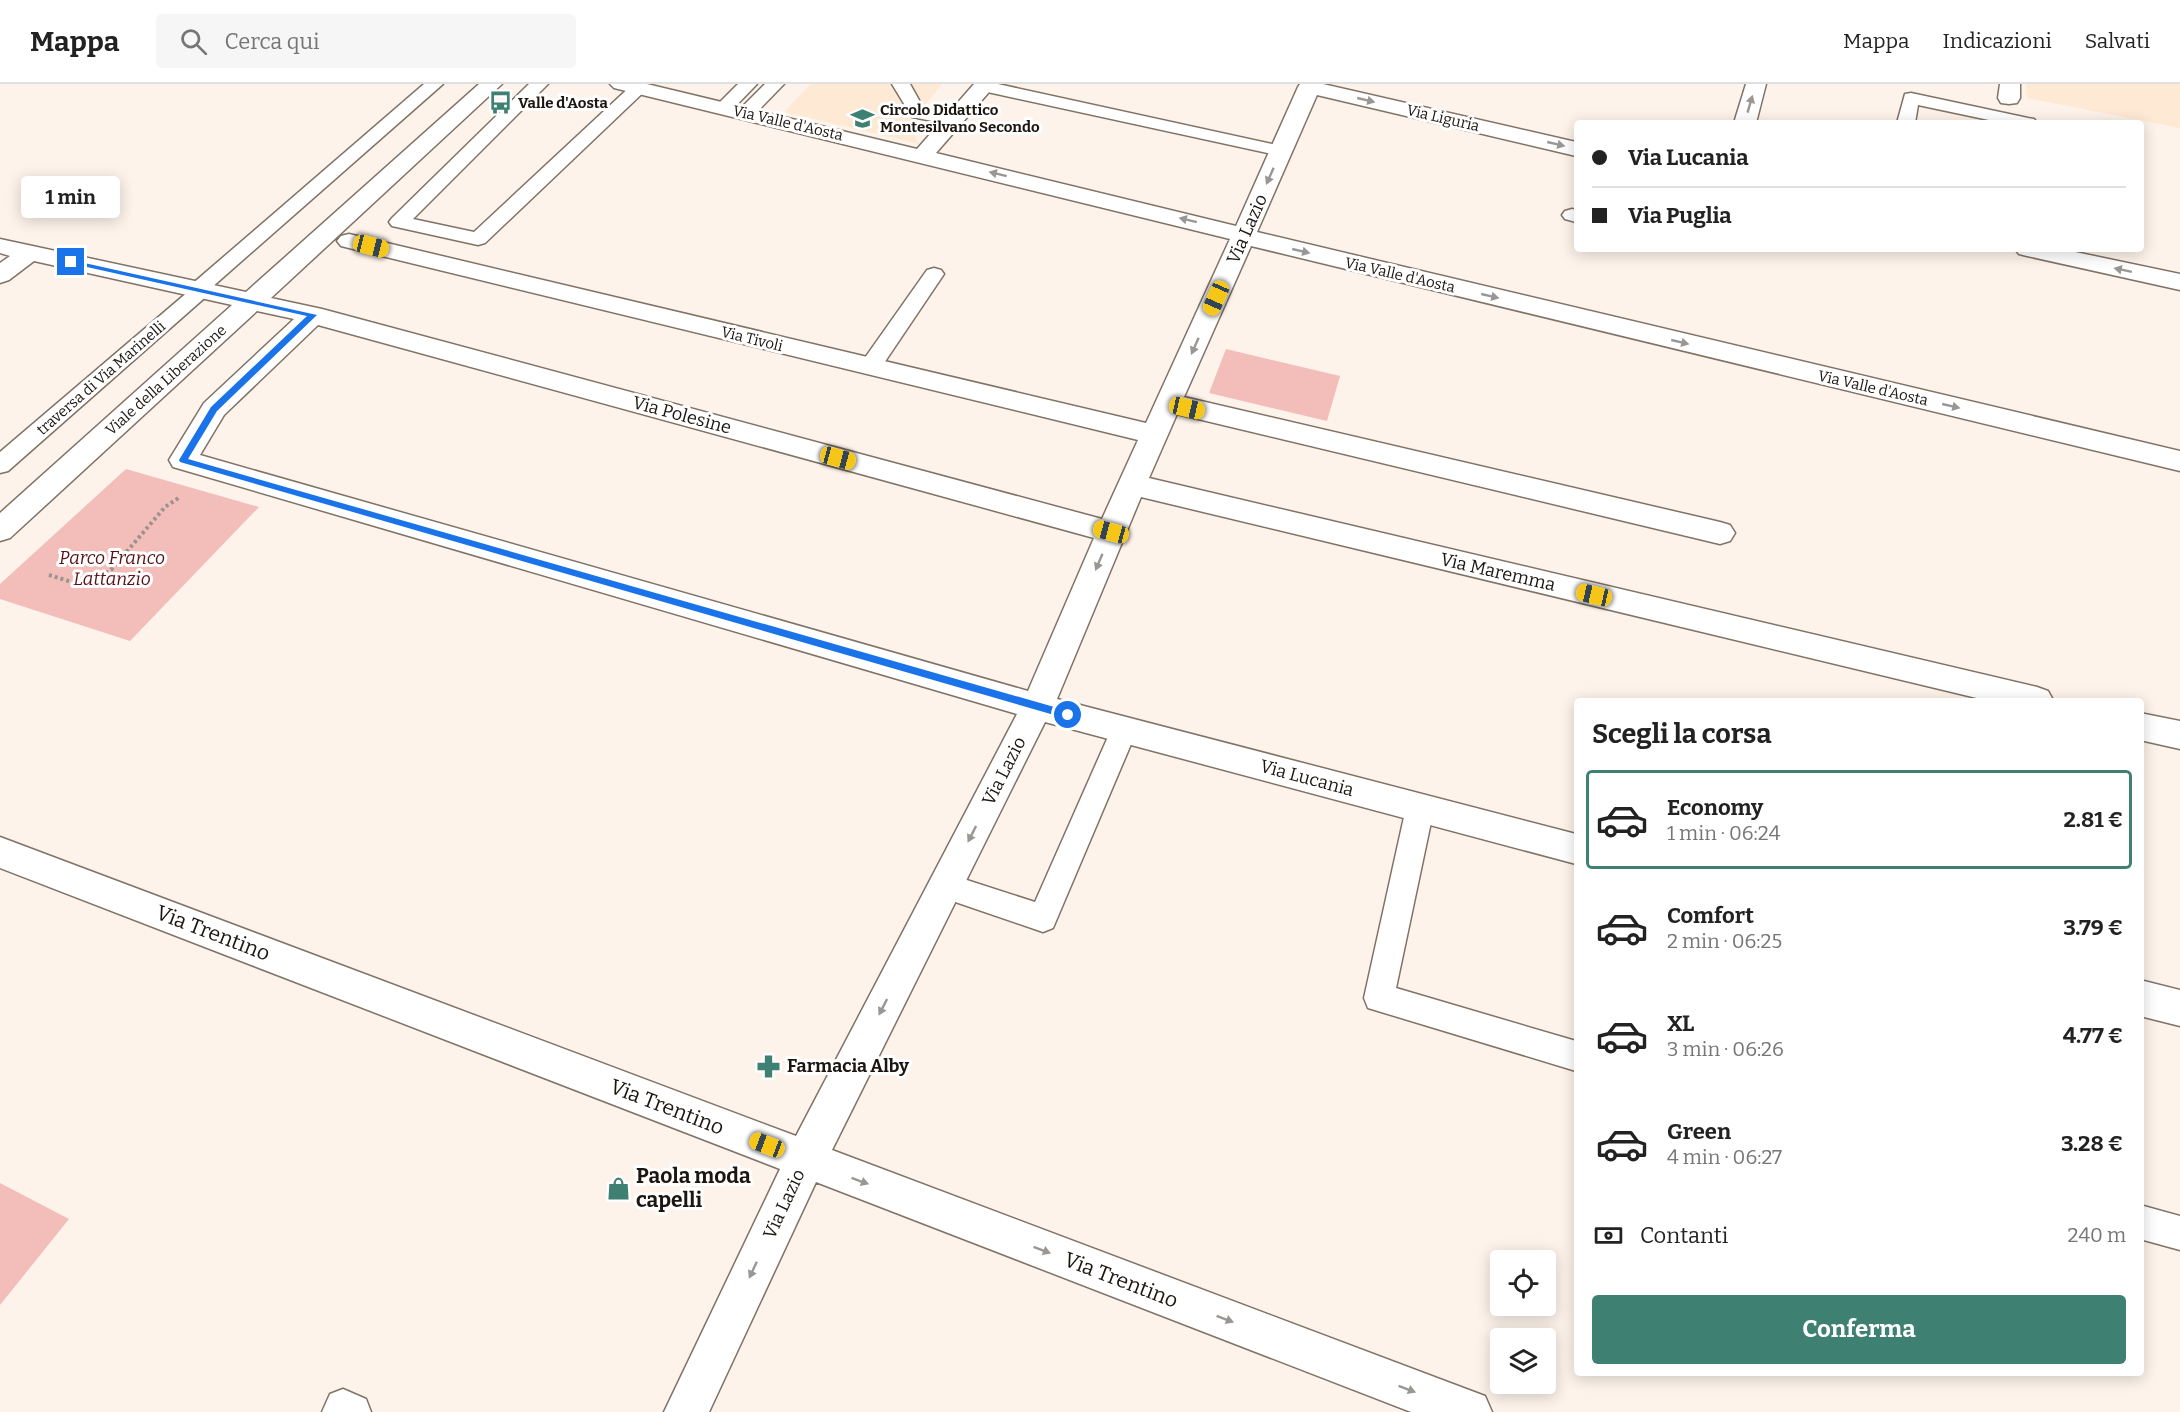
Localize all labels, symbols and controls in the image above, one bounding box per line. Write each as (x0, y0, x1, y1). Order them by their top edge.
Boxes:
search box (156, 14, 576, 68)
text: Mappa (30, 25, 120, 58)
icon: search (177, 25, 210, 58)
text: Cerca qui (225, 28, 320, 55)
text: Mappa (1843, 28, 1909, 54)
text: Indicazioni (1942, 28, 2052, 54)
text: Salvati (2085, 28, 2150, 54)
bus stop icon: Valle d'Aosta (487, 90, 513, 116)
place label: Valle d'Aosta (518, 94, 609, 112)
one-way arrow (1746, 94, 1755, 112)
one-way arrow (1357, 96, 1376, 105)
place label: Circolo Didattico Montesilvano Secondo (880, 101, 1040, 136)
street label: Via Liguria (1405, 101, 1481, 135)
street label: Via Valle d'Aosta (731, 102, 845, 144)
school or university icon: Circolo Didattico Montesilvano Secondo (849, 106, 875, 132)
one-way arrow (1547, 140, 1565, 150)
text: Via Lucania (1628, 144, 1749, 171)
one-way arrow (1265, 167, 1274, 185)
one-way arrow (989, 168, 1008, 178)
callout: 1 min (22, 175, 121, 217)
text: 1 min (45, 185, 96, 209)
street label: Via Lazio (1222, 191, 1272, 267)
text: Via Puglia (1628, 202, 1732, 229)
one-way arrow (1179, 215, 1197, 225)
car (351, 233, 391, 259)
one-way arrow (1291, 247, 1310, 256)
route end (57, 248, 84, 275)
street label: Via Valle d'Aosta (1343, 254, 1457, 296)
one-way arrow (2113, 265, 2132, 274)
car (1200, 278, 1232, 318)
one-way arrow (1481, 292, 1499, 302)
street label: traversa di Via Marinelli (33, 317, 169, 439)
street label: Viale della Liberazione (102, 321, 230, 439)
street label: Via Tivoli (719, 323, 785, 355)
one-way arrow (1190, 337, 1200, 355)
one-way arrow (1671, 337, 1689, 347)
street label: Via Valle d'Aosta (1816, 367, 1930, 409)
street label: Via Polesine (630, 391, 734, 439)
car (1167, 395, 1207, 421)
one-way arrow (1942, 402, 1961, 412)
car (818, 445, 858, 471)
car (1091, 519, 1131, 545)
park label: Parco Franco Lattanzio (59, 547, 165, 590)
street label: Via Maremma (1438, 548, 1558, 596)
one-way arrow (1093, 553, 1103, 571)
car (1574, 582, 1614, 608)
route start (1054, 701, 1081, 728)
text: Scegli la corsa (1592, 718, 1772, 750)
street label: Via Lazio (977, 733, 1031, 809)
street label: Via Lucania (1258, 755, 1356, 801)
icon: car (1595, 793, 1649, 847)
text: Economy (1667, 794, 1763, 821)
text: 2.81 € (2063, 806, 2123, 833)
text: 1 min · 06:24 (1667, 821, 1780, 845)
one-way arrow (967, 825, 977, 842)
street label: Via Trentino (152, 899, 274, 967)
icon: car (1595, 901, 1649, 955)
text: Comfort (1667, 902, 1754, 929)
text: 3.79 € (2063, 914, 2123, 941)
text: 2 min · 06:25 (1667, 929, 1782, 953)
one-way arrow (878, 999, 888, 1016)
icon: car (1595, 1009, 1649, 1063)
text: XL (1667, 1010, 1694, 1037)
text: 4.77 € (2063, 1022, 2123, 1049)
text: 3 min · 06:26 (1667, 1037, 1784, 1061)
pharmacy icon: Farmacia Alby (756, 1053, 782, 1079)
place label: Farmacia Alby (787, 1055, 910, 1077)
street label: Via Trentino (606, 1073, 728, 1141)
icon: car (1595, 1117, 1649, 1171)
text: Green (1667, 1118, 1731, 1145)
car (747, 1130, 787, 1160)
text: 3.28 € (2061, 1130, 2123, 1157)
text: 4 min · 06:27 (1667, 1145, 1782, 1169)
place label: Paola moda capelli (636, 1163, 751, 1213)
street label: Via Lazio (758, 1166, 810, 1242)
shop icon: Paola moda capelli (605, 1175, 631, 1201)
one-way arrow (851, 1176, 869, 1186)
icon: cash (1592, 1219, 1625, 1252)
text: Contanti (1640, 1222, 1728, 1249)
text: 240 m (2068, 1223, 2126, 1247)
one-way arrow (1034, 1245, 1052, 1255)
street label: Via Trentino (1060, 1246, 1182, 1314)
map controls (1490, 1250, 1556, 1394)
button: locate (1490, 1250, 1556, 1316)
one-way arrow (749, 1261, 759, 1279)
button: Conferma (1592, 1295, 2126, 1364)
one-way arrow (1216, 1315, 1234, 1324)
button: layers (1490, 1328, 1556, 1394)
one-way arrow (1398, 1384, 1416, 1394)

